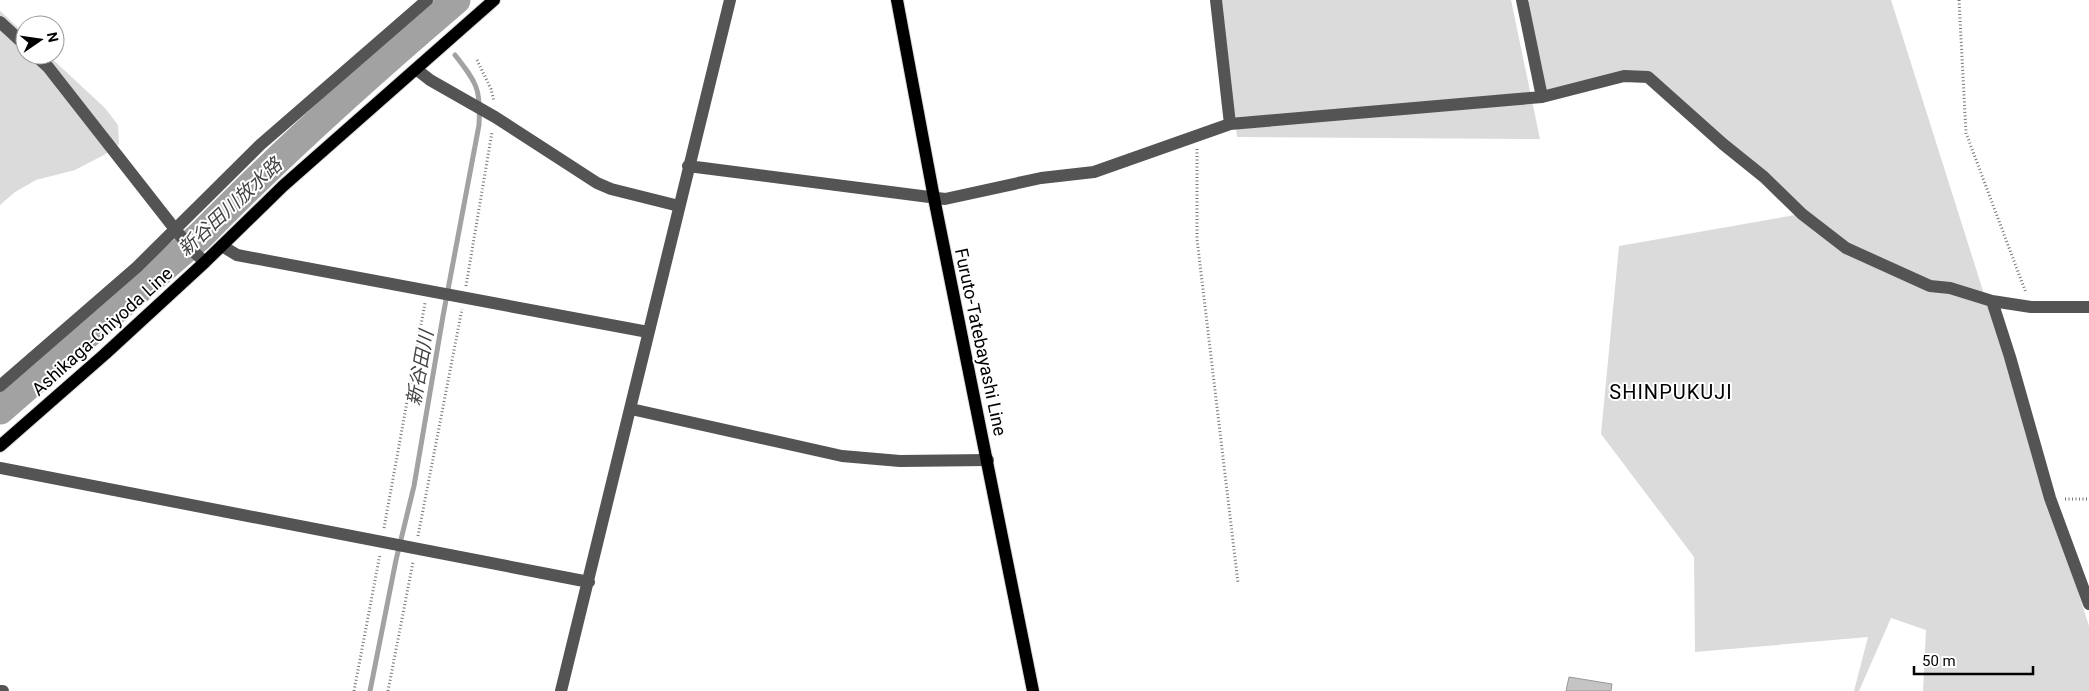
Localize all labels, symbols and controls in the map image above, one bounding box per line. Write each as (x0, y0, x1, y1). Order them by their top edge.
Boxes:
north arrow (15, 15, 65, 65)
text: N (44, 30, 62, 44)
water label: 新谷田川放水路 (174, 152, 288, 261)
street label: Furuto-Tatebayashi Line (951, 246, 1011, 438)
street label: Ashikaga-Chiyoda Line (27, 262, 177, 400)
water label: 新谷田川 (402, 327, 438, 407)
district label: SHINPUKUJI (1609, 380, 1733, 404)
scale bar (1914, 644, 2033, 676)
text: 50 m (1922, 652, 1956, 670)

